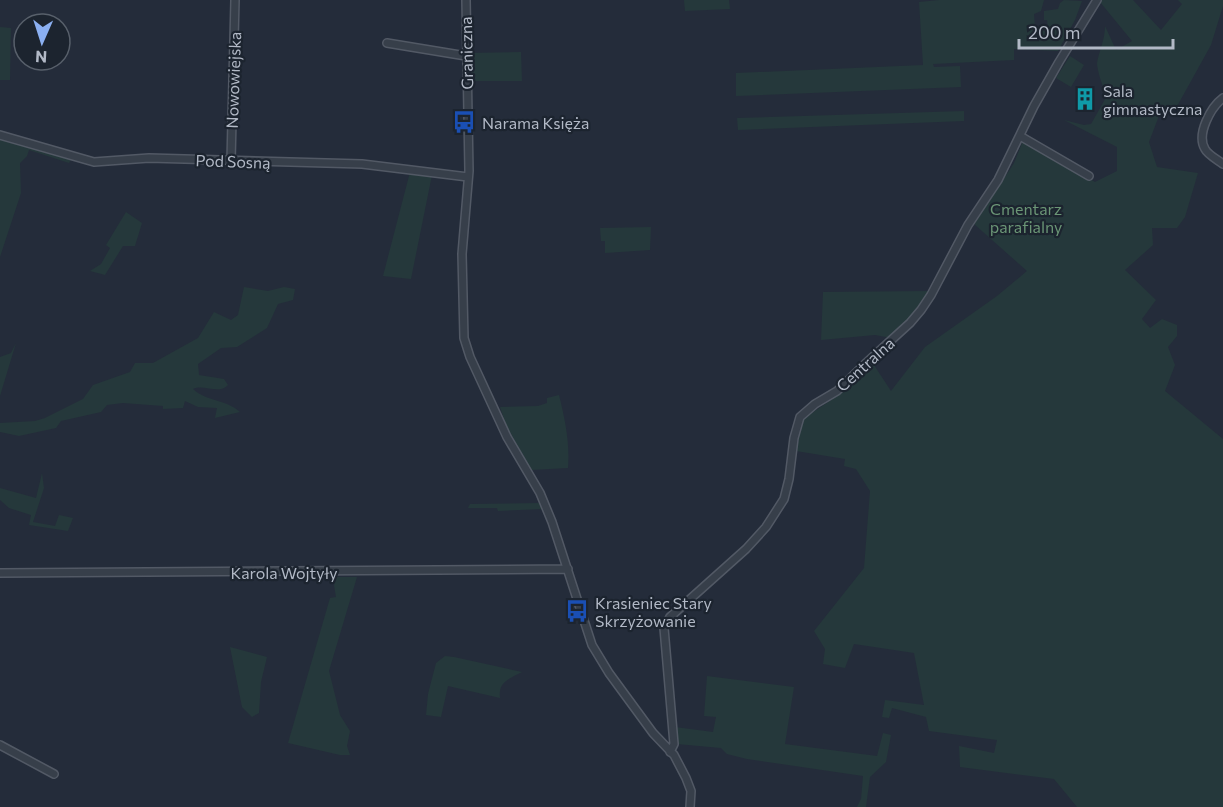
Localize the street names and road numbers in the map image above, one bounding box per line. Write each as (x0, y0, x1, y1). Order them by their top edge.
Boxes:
street label: Graniczna (456, 16, 476, 90)
street label: Nowowiejska (222, 31, 244, 129)
street label: Pod Sosną (195, 150, 271, 172)
street label: Centralna (832, 333, 898, 395)
street label: Karola Wojtyły (230, 563, 338, 582)

